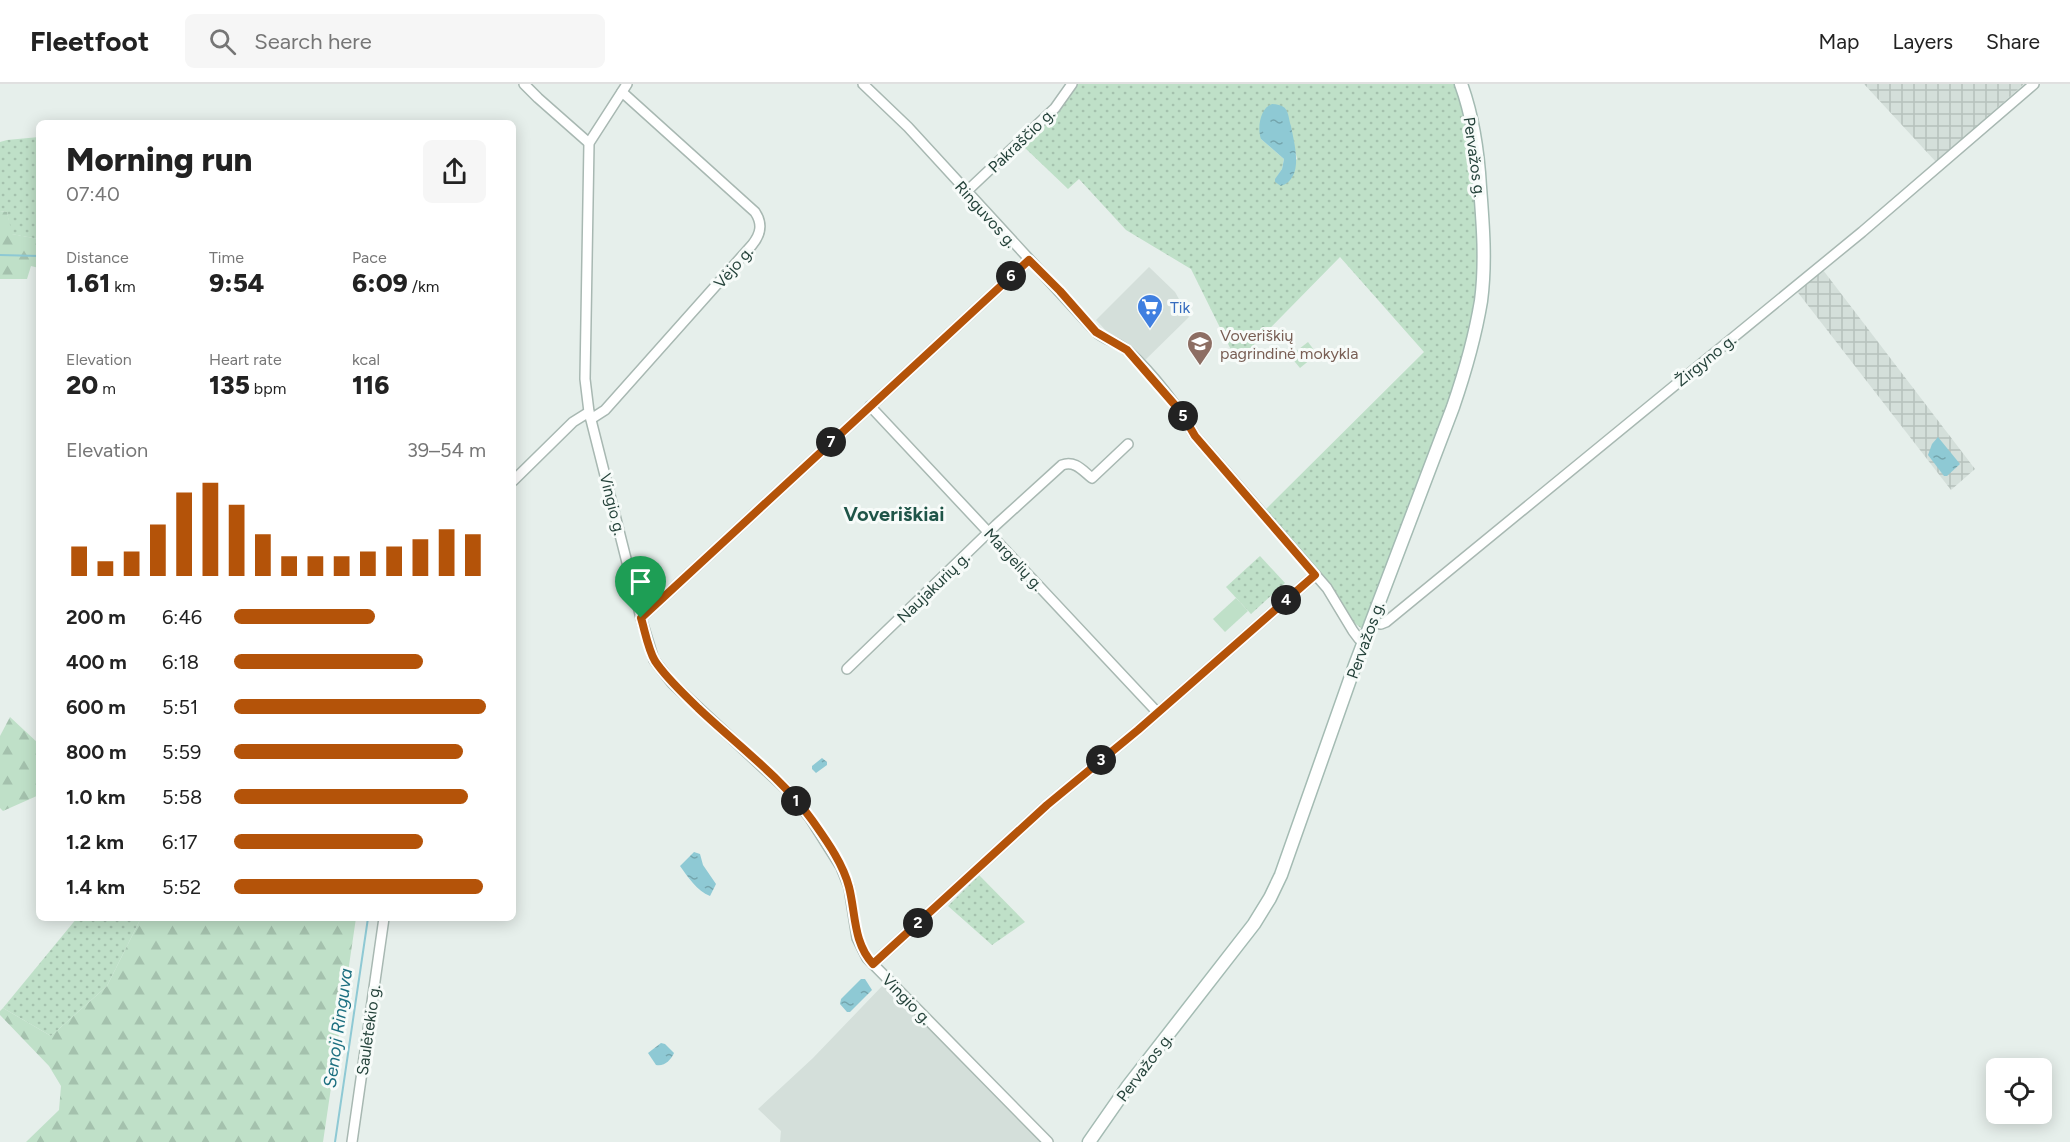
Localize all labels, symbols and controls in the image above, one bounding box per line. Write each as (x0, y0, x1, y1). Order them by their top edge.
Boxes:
search box (185, 14, 605, 68)
text: Fleetfoot (30, 24, 149, 58)
icon: search (206, 25, 239, 58)
text: Search here (254, 28, 372, 55)
text: Map (1819, 29, 1859, 54)
text: Layers (1892, 29, 1953, 54)
text: Share (1986, 29, 2040, 54)
street label: Pakraščio g. (984, 104, 1058, 177)
street label: Pervažos g. (1459, 116, 1490, 198)
text: Morning run (66, 140, 252, 179)
button: share (423, 140, 486, 203)
street label: Ringuvos g. (951, 177, 1020, 251)
text: 07:40 (66, 182, 120, 206)
street label: Vėjo g. (710, 242, 757, 292)
text: Distance (66, 248, 129, 267)
text: Time (209, 248, 244, 267)
text: Pace (352, 248, 387, 267)
pin: 6 (996, 261, 1026, 291)
text: 6 (1006, 266, 1016, 285)
text: 1.61 (66, 267, 110, 299)
text: 9:54 (209, 267, 264, 299)
text: 6:09 (352, 267, 408, 299)
text: km (110, 277, 136, 296)
text: /km (408, 277, 439, 296)
supermarket icon: Tik (1135, 292, 1165, 330)
place label: Tik (1170, 298, 1191, 317)
place label: Voveriškių pagrindinė mokykla (1220, 326, 1358, 363)
school or university icon: Voveriškių pagrindinė mokykla (1185, 329, 1215, 367)
street label: Žirgyno g. (1671, 330, 1739, 390)
text: Elevation (66, 350, 132, 369)
text: Heart rate (209, 350, 282, 369)
text: kcal (352, 350, 380, 369)
text: 20 (66, 369, 98, 401)
text: 135 (209, 369, 250, 401)
text: 116 (352, 369, 389, 401)
text: m (98, 379, 116, 398)
text: bpm (250, 379, 286, 398)
pin: 5 (1168, 401, 1198, 431)
text: 5 (1178, 406, 1188, 425)
pin: 7 (816, 427, 846, 457)
text: 7 (827, 432, 835, 451)
text: Elevation (66, 438, 148, 462)
text: 39–54 m (407, 438, 486, 462)
street label: Vingio g. (596, 471, 629, 537)
district label: Voveriškiai (843, 502, 945, 526)
street label: Margelių g. (980, 524, 1047, 594)
street label: Naujakurių g. (893, 548, 974, 627)
pin (615, 556, 666, 618)
icon: arrive (624, 565, 657, 598)
pin: 4 (1271, 585, 1301, 615)
text: 4 (1281, 590, 1291, 609)
street label: Pervažos g. (1343, 599, 1388, 681)
text: 200 m (66, 605, 126, 629)
text: 6:46 (162, 605, 202, 629)
text: 400 m (66, 650, 127, 674)
text: 6:18 (162, 650, 199, 674)
text: 600 m (66, 695, 126, 719)
text: 5:51 (162, 695, 198, 719)
text: 800 m (66, 740, 126, 764)
text: 5:59 (162, 740, 201, 764)
pin: 3 (1086, 745, 1116, 775)
text: 3 (1097, 750, 1105, 769)
text: 1.0 km (66, 785, 125, 809)
text: 5:58 (162, 785, 202, 809)
pin: 1 (781, 786, 811, 816)
text: 1 (793, 791, 799, 810)
text: 1.2 km (66, 830, 124, 854)
text: 6:17 (162, 830, 197, 854)
text: 1.4 km (66, 875, 125, 899)
text: 5:52 (162, 875, 201, 899)
pin: 2 (903, 908, 933, 938)
text: 2 (913, 913, 923, 932)
water label: Senoji Ringuva (319, 966, 357, 1089)
street label: Vingio g. (878, 970, 935, 1029)
street label: Saulėtekio g. (353, 984, 384, 1077)
street label: Pervažos g. (1112, 1029, 1176, 1105)
map controls (1986, 1058, 2052, 1124)
button: locate (1986, 1058, 2052, 1124)

